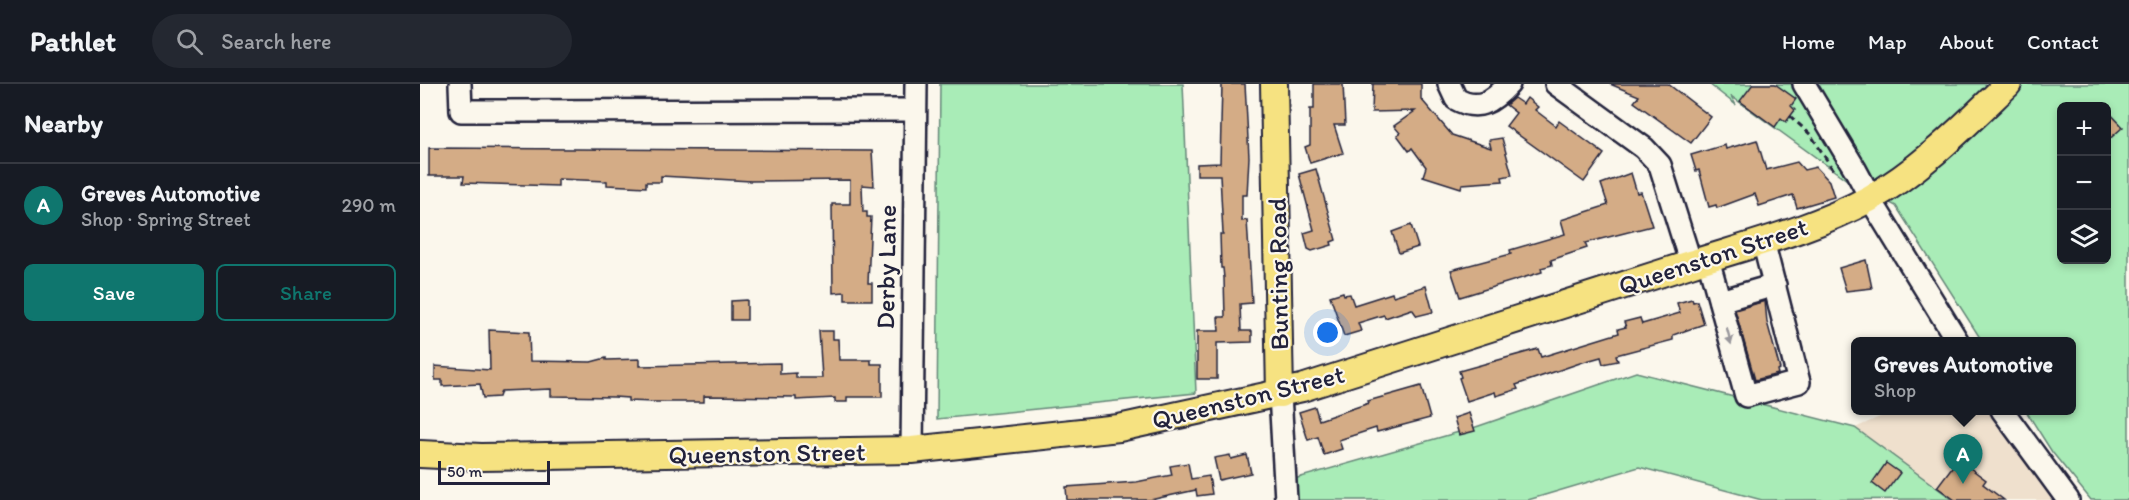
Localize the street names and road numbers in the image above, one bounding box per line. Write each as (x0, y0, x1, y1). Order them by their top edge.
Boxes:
street label: Bunting Road (1261, 197, 1295, 351)
street label: Derby Lane (869, 204, 903, 330)
street label: Queenston Street (1614, 210, 1812, 302)
street label: Queenston Street (1148, 358, 1348, 436)
street label: Queenston Street (668, 435, 866, 471)

